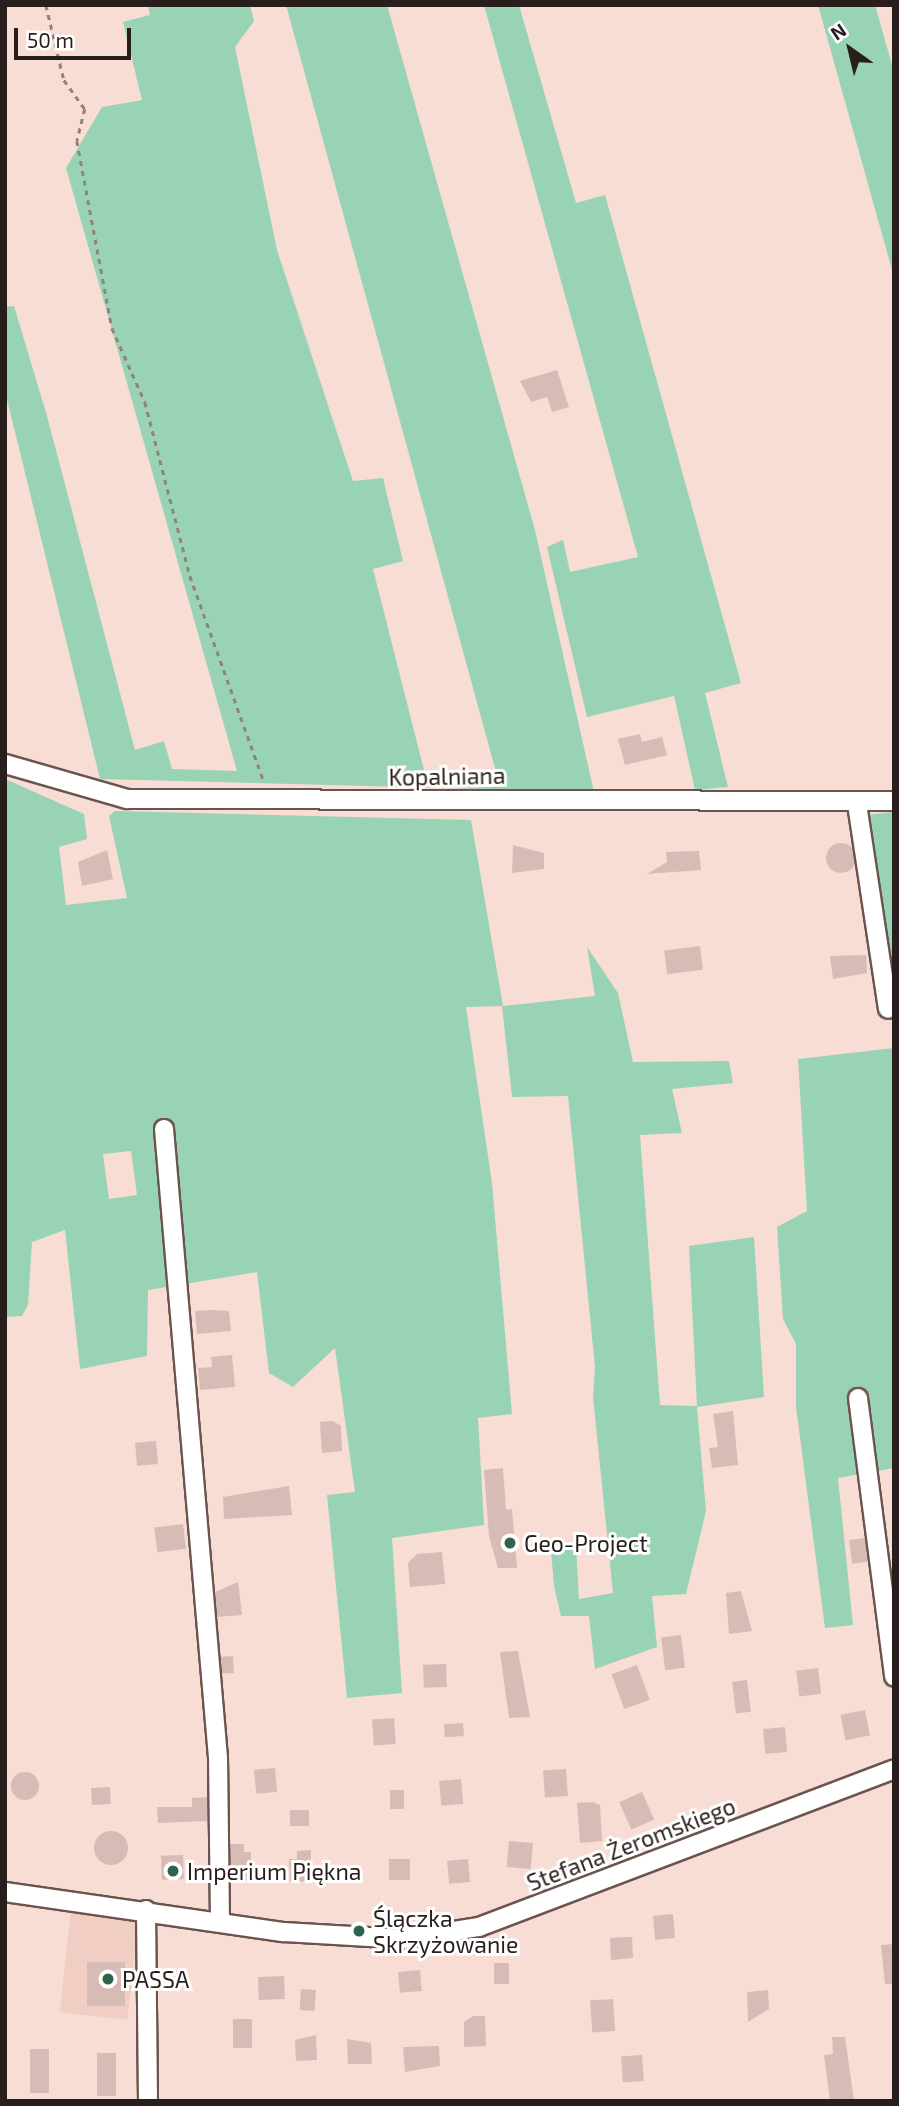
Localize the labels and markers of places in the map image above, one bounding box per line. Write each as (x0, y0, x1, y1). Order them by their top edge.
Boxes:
place label: Geo-Project (524, 1529, 648, 1557)
marker: Geo-Project (502, 1535, 518, 1551)
place label: Imperium Piękna (187, 1857, 362, 1885)
marker: Imperium Piękna (165, 1863, 181, 1879)
place label: Ślączka Skrzyżowanie (373, 1904, 518, 1958)
marker: Ślączka Skrzyżowanie (351, 1923, 367, 1939)
place label: PASSA (122, 1965, 189, 1993)
marker: PASSA (100, 1971, 116, 1987)

